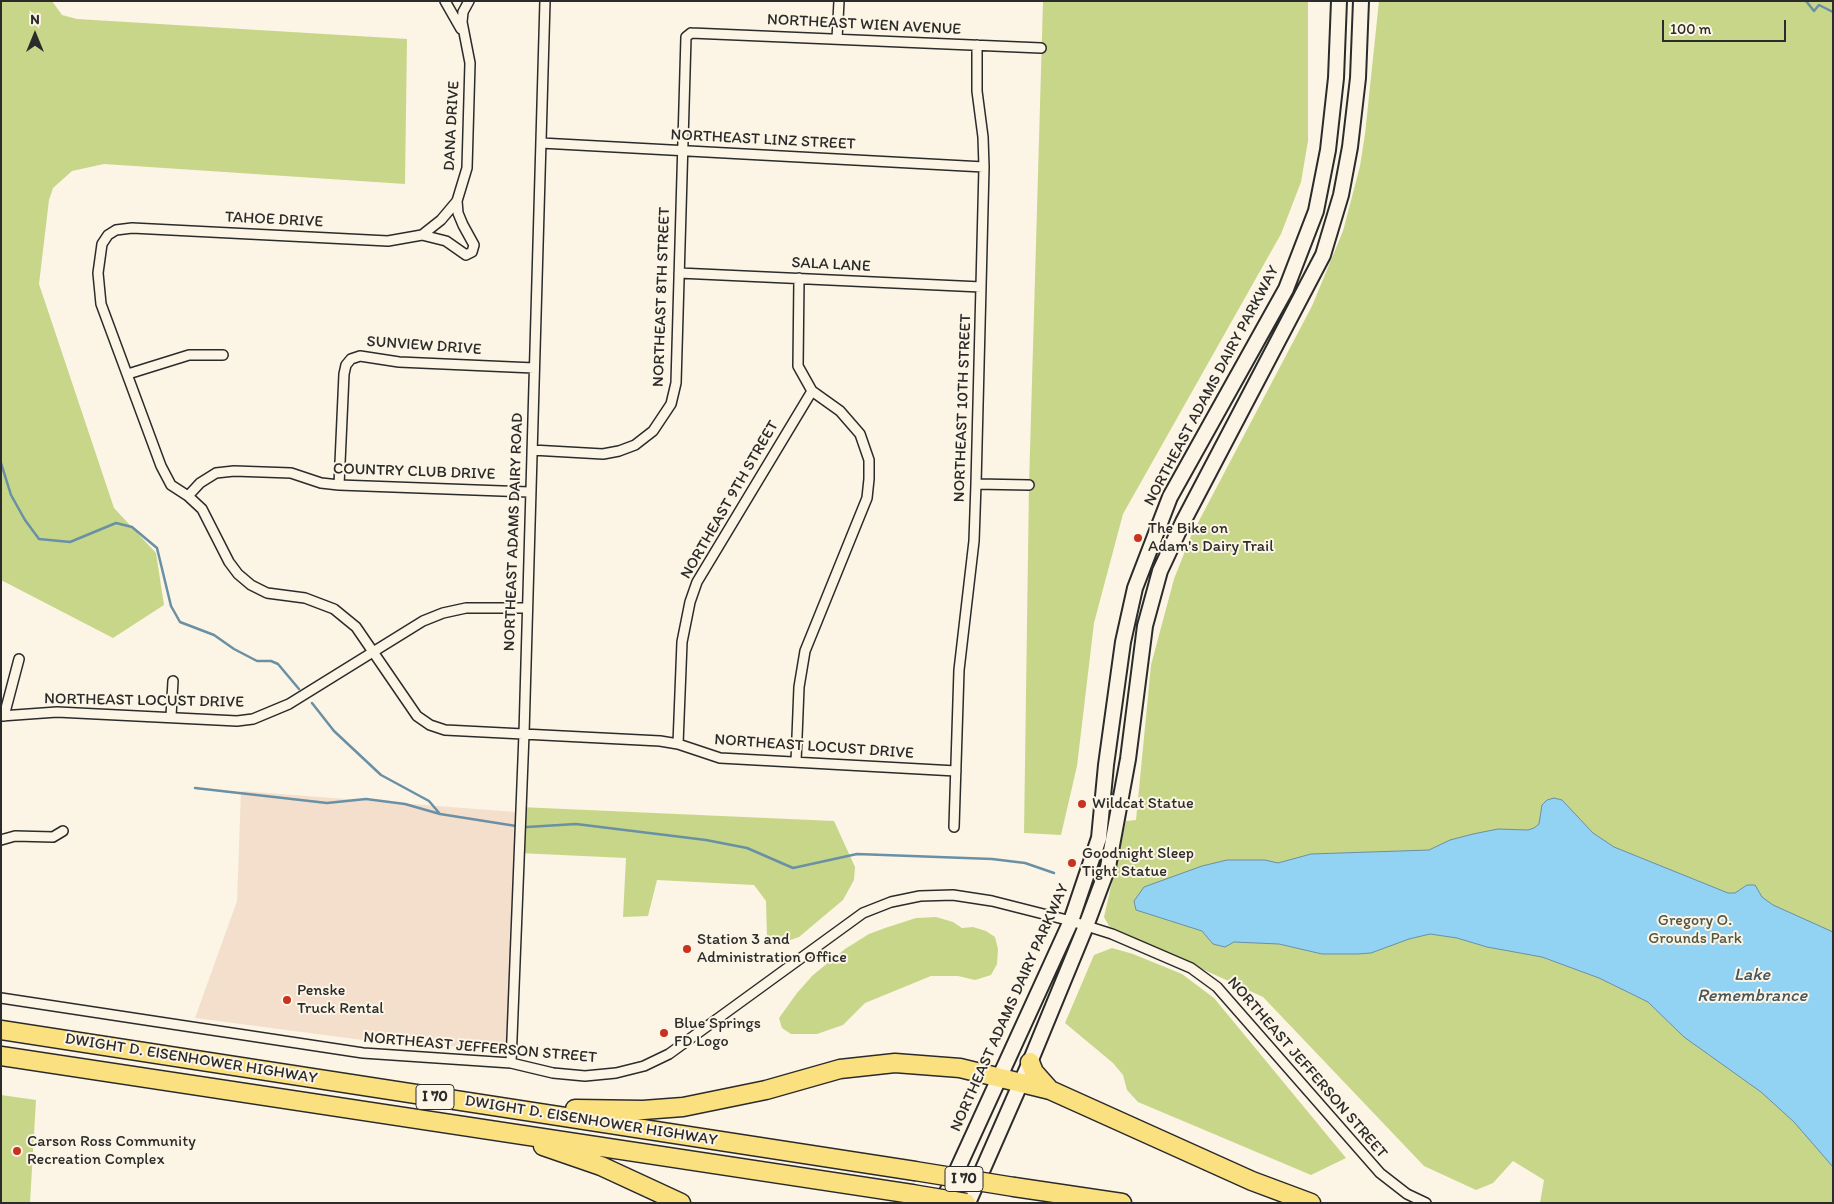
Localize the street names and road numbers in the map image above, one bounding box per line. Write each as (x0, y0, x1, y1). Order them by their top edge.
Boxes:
street label: NORTHEAST WIEN AVENUE (766, 10, 962, 40)
street label: DANA DRIVE (440, 80, 464, 172)
street label: NORTHEAST LINZ STREET (670, 126, 856, 154)
street label: NORTHEAST 8TH STREET (649, 207, 675, 387)
street label: TAHOE DRIVE (224, 208, 324, 232)
street label: SALA LANE (791, 253, 871, 277)
street label: NORTHEAST ADAMS DAIRY PARKWAY (1140, 263, 1284, 509)
street label: NORTHEAST 10TH STREET (950, 313, 976, 503)
street label: SUNVIEW DRIVE (366, 332, 482, 360)
street label: NORTHEAST ADAMS DAIRY ROAD (500, 412, 528, 652)
street label: NORTHEAST 9TH STREET (677, 417, 783, 583)
street label: COUNTRY CLUB DRIVE (332, 460, 496, 484)
street label: NORTHEAST LOCUST DRIVE (44, 690, 244, 712)
street label: NORTHEAST LOCUST DRIVE (714, 730, 914, 764)
street label: NORTHEAST ADAMS DAIRY PARKWAY (946, 881, 1074, 1135)
street label: NORTHEAST JEFFERSON STREET (1223, 973, 1391, 1163)
street label: NORTHEAST JEFFERSON STREET (362, 1028, 598, 1068)
street label: DWIGHT D. EISENHOWER HIGHWAY (63, 1030, 319, 1088)
road number: I 70 (416, 1084, 454, 1110)
street label: DWIGHT D. EISENHOWER HIGHWAY (463, 1092, 719, 1150)
road number: I 70 (945, 1166, 983, 1192)

